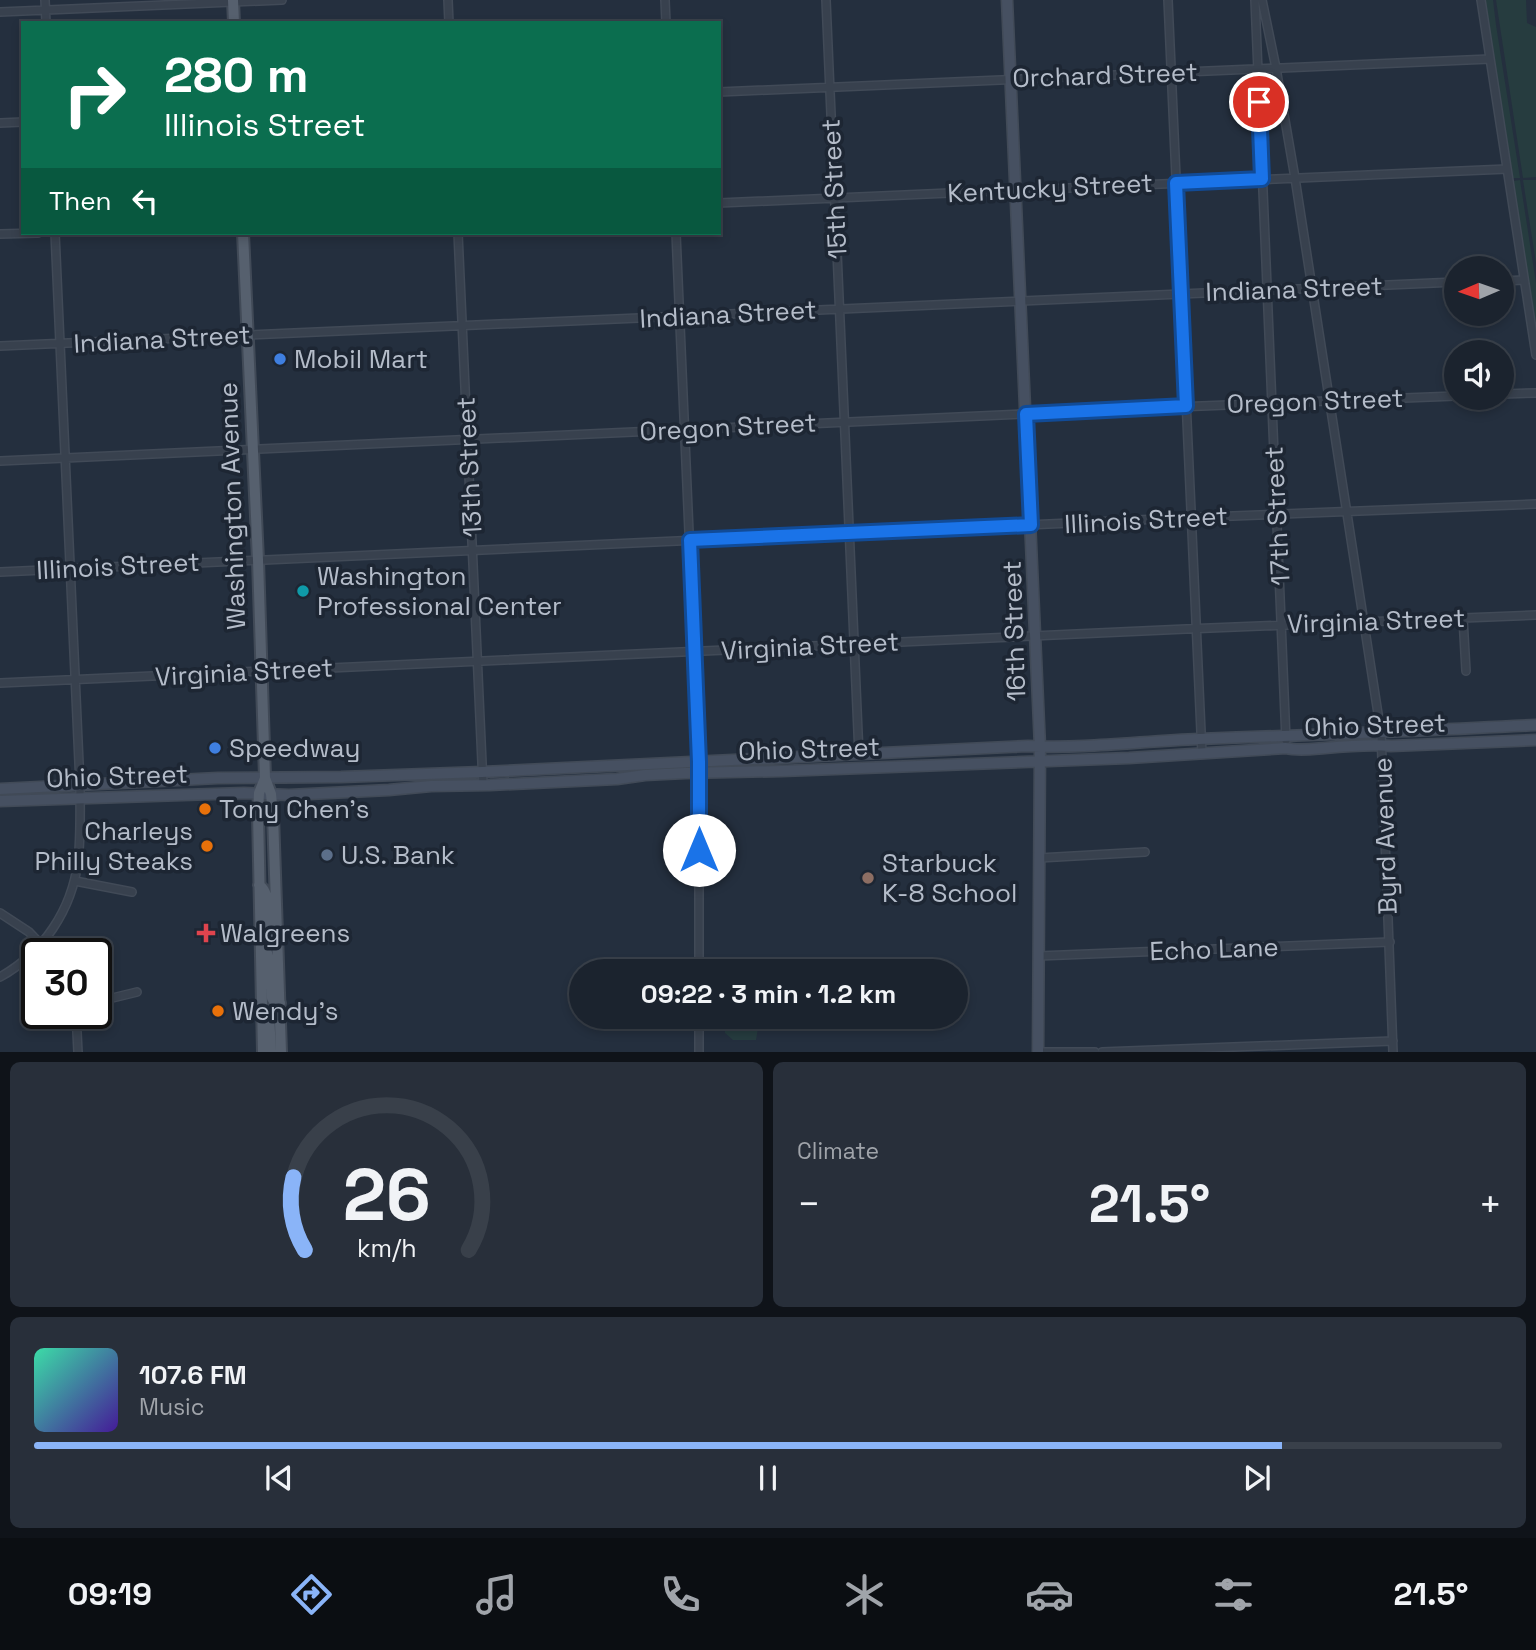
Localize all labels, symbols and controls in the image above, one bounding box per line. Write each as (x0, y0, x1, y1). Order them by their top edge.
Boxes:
text: 280 m (164, 44, 309, 106)
icon: right (49, 49, 140, 140)
street label: Orchard Street (1012, 55, 1198, 95)
pin (1229, 72, 1289, 132)
icon: arrive (1240, 83, 1278, 121)
text: Illinois Street (164, 105, 365, 145)
street label: 15th Street (813, 118, 855, 260)
street label: Kentucky Street (946, 166, 1154, 210)
icon: left (126, 182, 164, 220)
text: Then (49, 184, 112, 218)
north arrow (1444, 256, 1514, 326)
map controls (1444, 256, 1514, 410)
street label: Indiana Street (1205, 269, 1383, 309)
street label: Indiana Street (639, 292, 817, 336)
street label: Indiana Street (73, 317, 251, 361)
button: sound (1444, 340, 1514, 410)
place label: Mobil Mart (294, 342, 428, 376)
marker: Mobil Mart (272, 351, 288, 367)
street label: Oregon Street (1226, 381, 1404, 421)
street label: Washington Avenue (211, 382, 253, 630)
street label: 13th Street (448, 396, 490, 538)
street label: Oregon Street (639, 405, 817, 449)
street label: 17th Street (1256, 445, 1298, 587)
street label: Illinois Street (1063, 499, 1229, 541)
street label: Illinois Street (35, 545, 201, 587)
place label: Washington Professional Center (317, 559, 562, 623)
street label: 16th Street (995, 560, 1033, 702)
marker: Washington Professional Center (295, 583, 311, 599)
street label: Virginia Street (1286, 601, 1466, 641)
street label: Virginia Street (720, 624, 900, 668)
street label: Virginia Street (154, 650, 334, 694)
street label: Ohio Street (1303, 706, 1447, 744)
street label: Ohio Street (737, 730, 881, 768)
place label: Speedway (229, 731, 360, 765)
marker: Speedway (207, 740, 223, 756)
street label: Ohio Street (45, 757, 189, 795)
street label: Byrd Avenue (1365, 757, 1405, 915)
place label: Tony Chen's (219, 792, 369, 826)
marker: Tony Chen's (197, 801, 213, 817)
position arrow (662, 813, 736, 887)
place label: Charleys Philly Steaks (35, 814, 193, 878)
marker: Charleys Philly Steaks (199, 838, 215, 854)
place label: U.S. Bank (341, 838, 455, 872)
place label: Starbuck K-8 School (882, 846, 1017, 910)
marker: U.S. Bank (319, 847, 335, 863)
marker: Starbuck K-8 School (860, 870, 876, 886)
place label: Walgreens (220, 916, 350, 950)
marker: Walgreens (198, 925, 214, 941)
street label: Echo Lane (1149, 930, 1279, 968)
speed limit sign: 30 (21, 938, 112, 1029)
text: 09:22 · 3 min · 1.2 km (641, 977, 896, 1011)
place label: Wendy's (232, 994, 339, 1028)
marker: Wendy's (210, 1003, 226, 1019)
text: Climate (797, 1136, 879, 1166)
text: 26 (342, 1149, 431, 1242)
text: 21.5° (1089, 1171, 1210, 1237)
text: − (797, 1180, 821, 1228)
text: + (1478, 1180, 1502, 1228)
text: km/h (357, 1232, 416, 1264)
text: 107.6 FM (139, 1358, 247, 1392)
text: Music (139, 1392, 204, 1422)
icon: previous (260, 1459, 298, 1497)
icon: pause (749, 1459, 787, 1497)
icon: next (1238, 1459, 1276, 1497)
icon: directions (287, 1570, 336, 1619)
icon: music (472, 1570, 521, 1619)
icon: phone (656, 1570, 705, 1619)
icon: climate (840, 1570, 889, 1619)
icon: car (1025, 1570, 1074, 1619)
icon: filters (1209, 1570, 1258, 1619)
text: 09:19 (68, 1574, 152, 1614)
text: 21.5° (1393, 1574, 1468, 1614)

